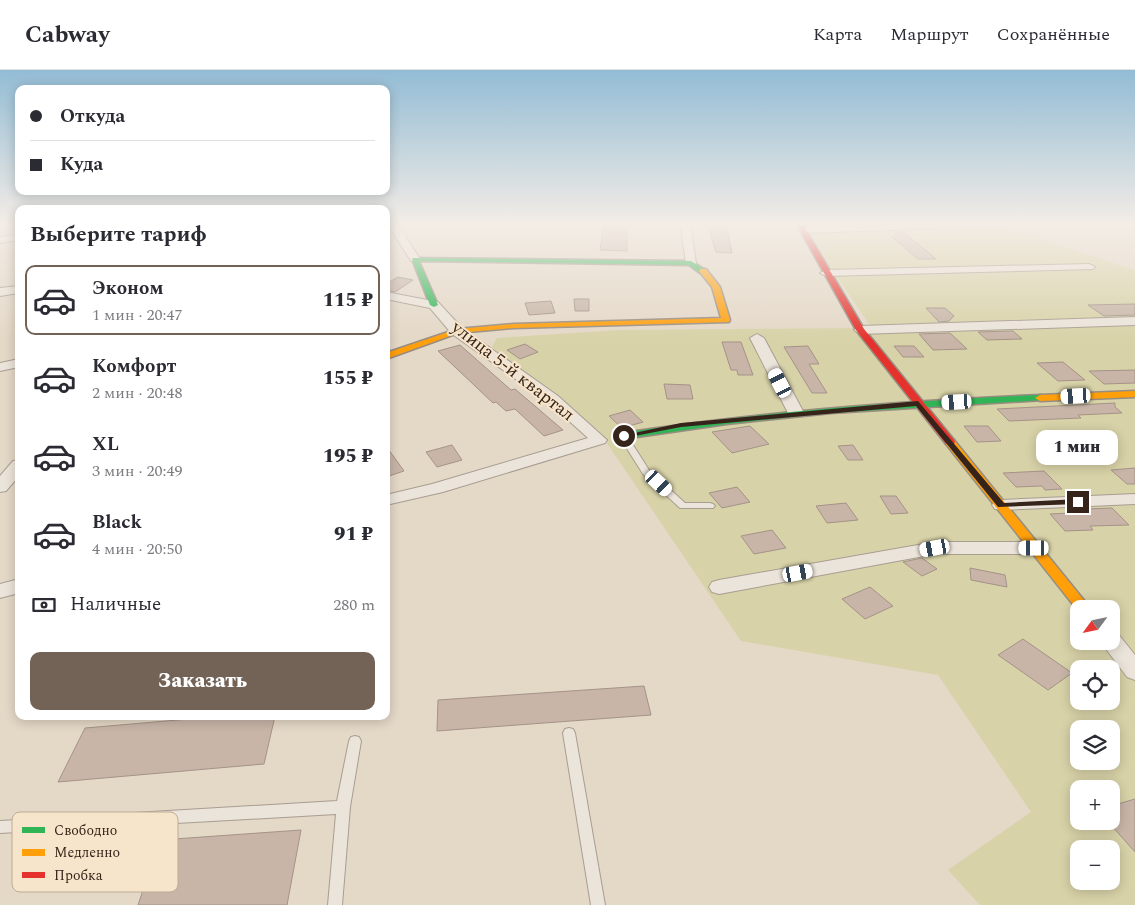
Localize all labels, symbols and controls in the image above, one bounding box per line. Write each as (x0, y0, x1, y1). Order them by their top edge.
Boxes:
text: Cabway (25, 17, 110, 53)
text: Карта (813, 21, 862, 48)
text: Маршрут (890, 21, 969, 48)
text: Сохранённые (997, 21, 1110, 48)
text: Откуда (60, 102, 125, 131)
text: Куда (60, 150, 103, 179)
text: Выберите тариф (30, 218, 207, 251)
text: Эконом (92, 274, 163, 303)
icon: car (32, 278, 77, 323)
text: 115 ₽ (323, 286, 373, 315)
text: 1 мин · 20:47 (92, 303, 182, 327)
street label: улица 5-й квартал (445, 314, 580, 428)
text: Комфорт (92, 352, 176, 381)
icon: car (32, 356, 77, 401)
text: 155 ₽ (323, 364, 373, 393)
car (766, 366, 793, 400)
text: 2 мин · 20:48 (92, 381, 182, 405)
car (1060, 388, 1091, 404)
car (941, 394, 972, 410)
route start (613, 425, 635, 447)
text: XL (92, 430, 119, 459)
callout: 1 мин (1037, 430, 1119, 464)
icon: car (32, 434, 77, 479)
text: 1 мин (1054, 435, 1100, 459)
text: 195 ₽ (323, 442, 373, 471)
text: 3 мин · 20:49 (92, 459, 182, 483)
car (642, 467, 675, 499)
route end (1067, 491, 1089, 513)
text: Black (92, 508, 142, 537)
icon: car (32, 512, 77, 557)
text: 91 ₽ (334, 520, 373, 549)
text: 4 мин · 20:50 (92, 537, 182, 561)
car (918, 538, 951, 558)
car (1019, 541, 1049, 556)
car (781, 563, 814, 583)
text: Наличные (70, 590, 161, 619)
icon: cash (30, 591, 58, 619)
text: 280 m (333, 593, 375, 617)
north arrow (1070, 600, 1120, 650)
map controls (1070, 600, 1120, 890)
button: Заказать (30, 652, 375, 710)
button: locate (1070, 660, 1120, 710)
button: layers (1070, 720, 1120, 770)
button: + (1070, 780, 1120, 830)
legend (12, 812, 178, 892)
text: Свободно (54, 820, 117, 841)
button: − (1070, 840, 1120, 890)
text: Медленно (54, 842, 120, 863)
text: Пробка (54, 865, 103, 886)

